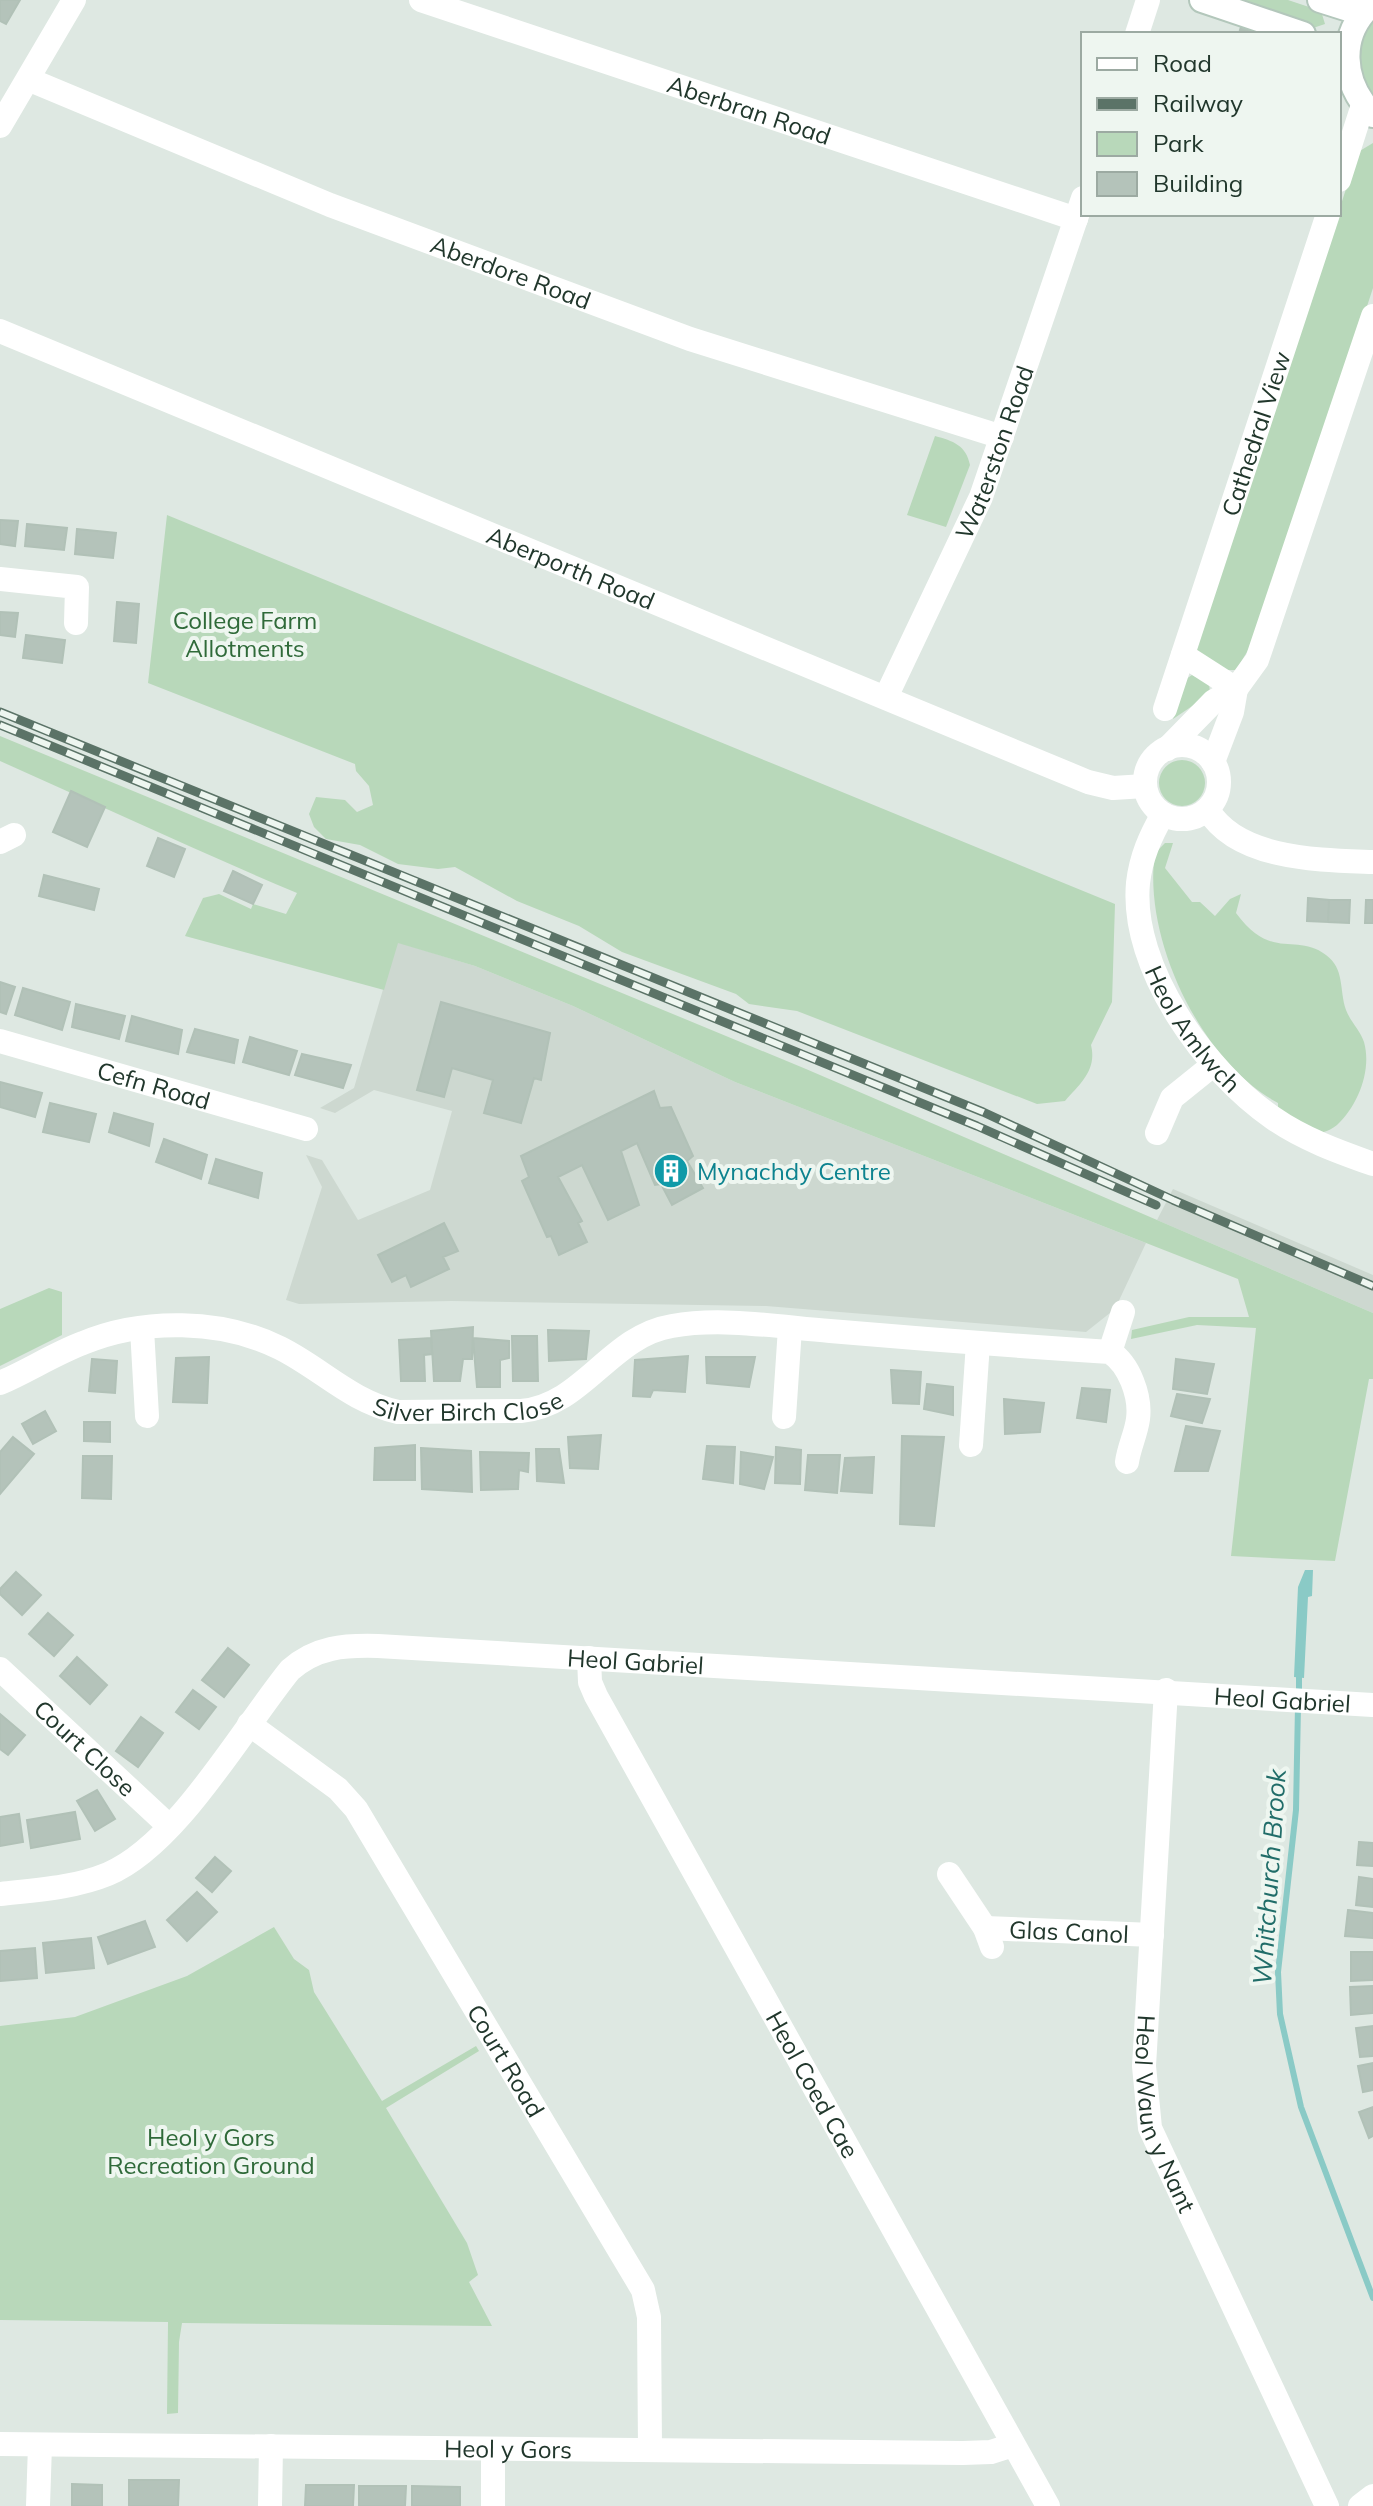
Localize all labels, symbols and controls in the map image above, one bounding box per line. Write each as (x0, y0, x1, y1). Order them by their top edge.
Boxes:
legend (1081, 32, 1341, 216)
text: Road (1153, 48, 1212, 78)
street label: Aberbran Road (664, 68, 835, 151)
text: Railway (1153, 88, 1243, 118)
text: Park (1153, 128, 1204, 158)
text: Building (1153, 168, 1243, 198)
street label: Aberdore Road (427, 229, 595, 316)
street label: Cathedral View (1215, 347, 1297, 520)
street label: Waterston Road (948, 362, 1040, 544)
street label: Aberporth Road (483, 520, 659, 616)
park label: College Farm Allotments (173, 605, 317, 663)
street label: Heol Amlwch (1139, 961, 1247, 1099)
street label: Cefn Road (94, 1055, 214, 1116)
building icon: Mynachdy Centre (652, 1152, 690, 1190)
place label: Mynachdy Centre (697, 1156, 891, 1186)
street label: Silver Birch Close (369, 1384, 568, 1427)
street label: Heol Gabriel (566, 1642, 705, 1680)
street label: Heol Gabriel (1213, 1681, 1352, 1719)
street label: Court Close (28, 1693, 142, 1803)
water label: Whitchurch Brook (1245, 1767, 1293, 1986)
street label: Glas Canol (1008, 1914, 1129, 1949)
street label: Court Road (461, 1999, 551, 2122)
street label: Heol Coed Cae (760, 2006, 866, 2163)
street label: Heol Waun y Nant (1129, 2014, 1202, 2217)
park label: Heol y Gors Recreation Ground (107, 2122, 315, 2180)
street label: Heol y Gors (444, 2433, 572, 2464)

